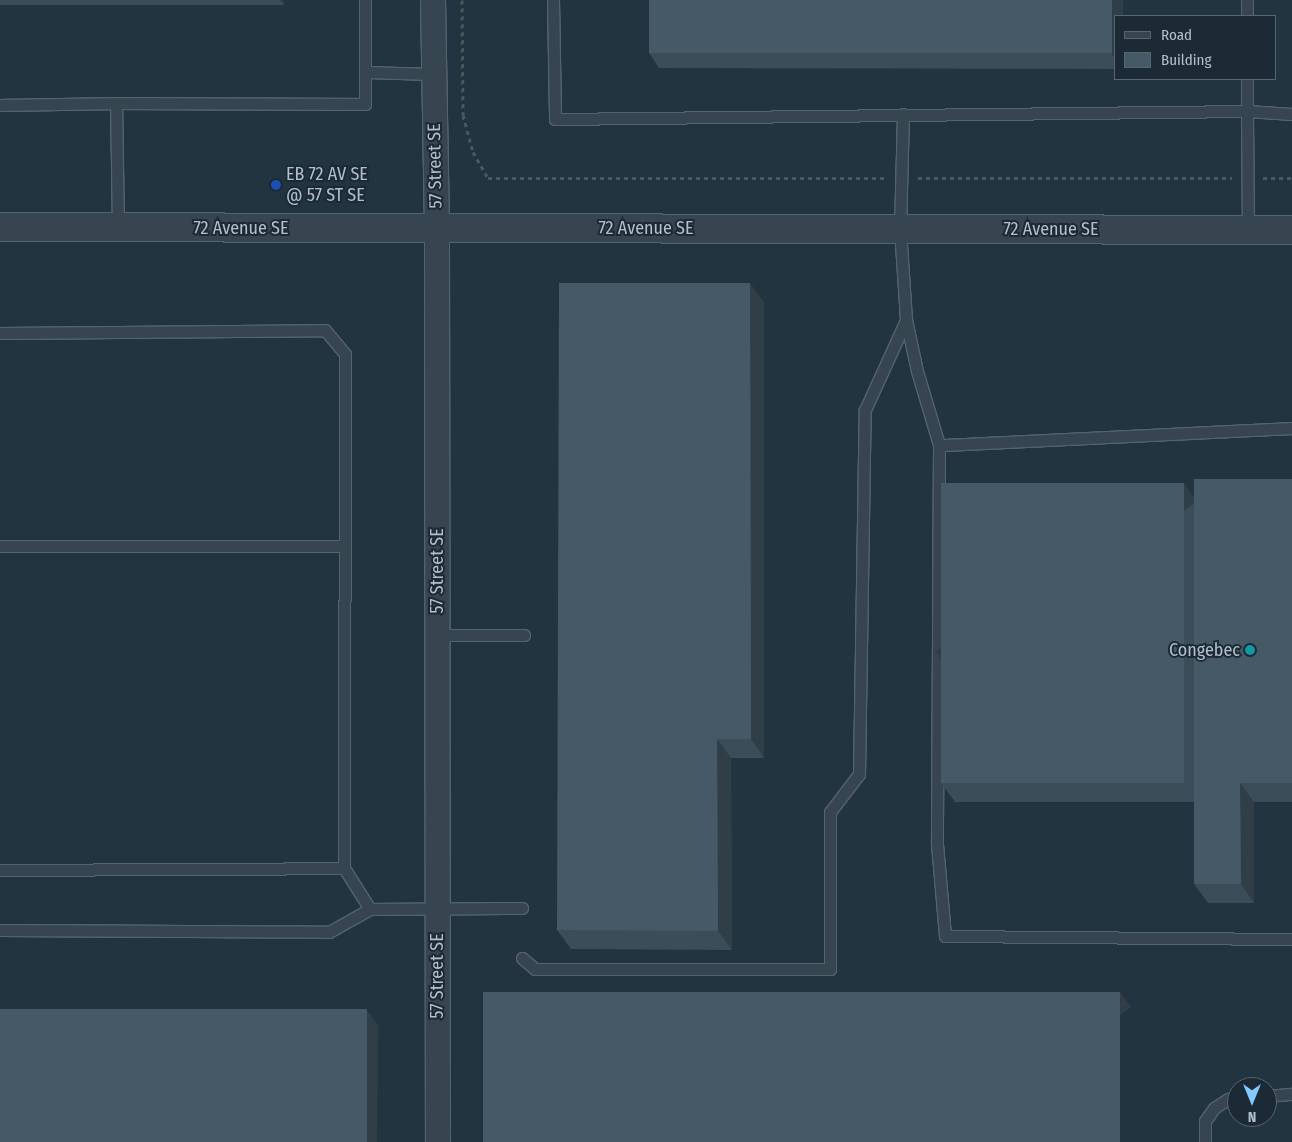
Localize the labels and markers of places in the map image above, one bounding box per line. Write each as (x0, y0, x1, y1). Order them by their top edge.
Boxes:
place label: EB 72 AV SE @ 57 ST SE (286, 164, 368, 206)
marker: EB 72 AV SE @ 57 ST SE (270, 179, 282, 191)
place label: Congebec (1169, 639, 1240, 661)
marker: Congebec (1244, 644, 1256, 656)

